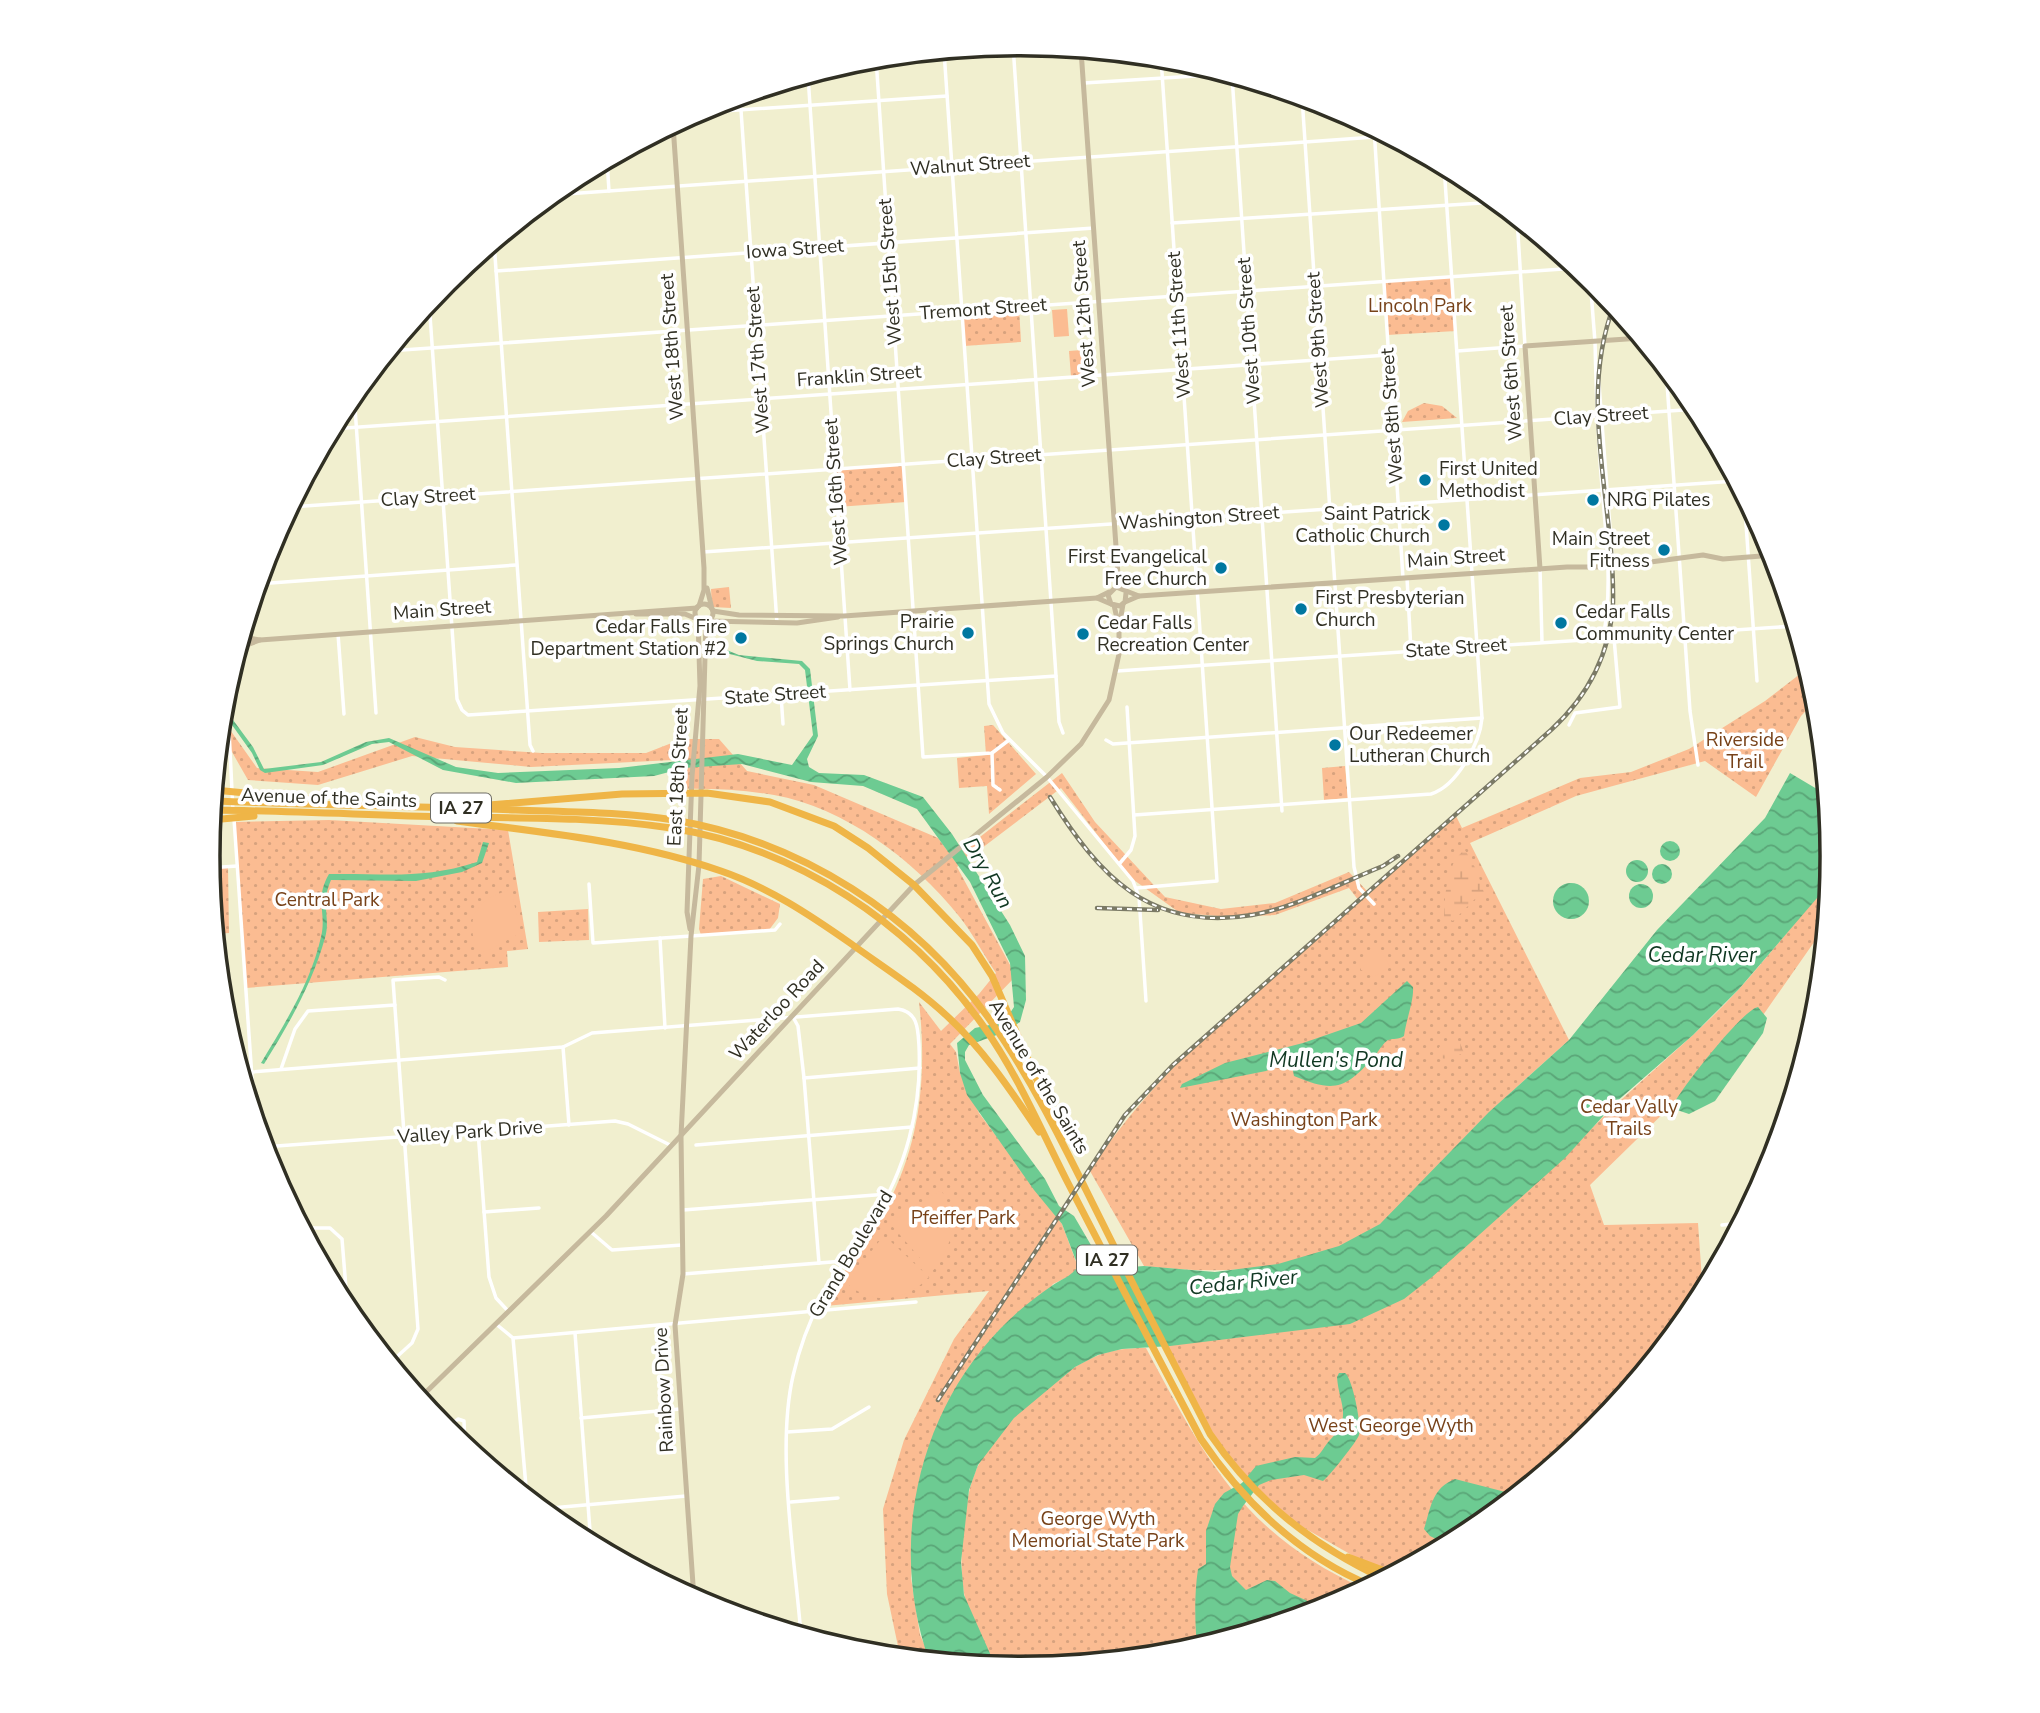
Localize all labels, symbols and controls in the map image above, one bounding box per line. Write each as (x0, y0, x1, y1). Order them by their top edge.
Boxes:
street label: Walnut Street (909, 148, 1031, 182)
street label: West 15th Street (872, 197, 908, 346)
street label: Iowa Street (745, 233, 845, 265)
street label: West 12th Street (1066, 239, 1102, 388)
street label: West 11th Street (1161, 250, 1197, 399)
street label: West 10th Street (1231, 256, 1267, 405)
street label: West 9th Street (1300, 271, 1336, 409)
street label: West 18th Street (654, 272, 690, 421)
street label: West 17th Street (740, 285, 776, 434)
street label: Tremont Street (918, 292, 1048, 326)
park label: Lincoln Park (1368, 293, 1472, 319)
street label: West 6th Street (1493, 304, 1529, 442)
street label: West 8th Street (1374, 347, 1410, 485)
street label: Franklin Street (796, 359, 923, 393)
street label: Clay Street (1553, 400, 1650, 432)
street label: West 16th Street (818, 417, 854, 566)
street label: Clay Street (946, 442, 1043, 474)
place label: First United Methodist (1439, 456, 1538, 504)
marker: First United Methodist (1417, 472, 1433, 488)
street label: Clay Street (380, 481, 477, 513)
place label: NRG Pilates (1607, 487, 1710, 513)
marker: NRG Pilates (1585, 492, 1601, 508)
street label: Washington Street (1118, 499, 1280, 537)
place label: Saint Patrick Catholic Church (1295, 501, 1430, 549)
marker: Saint Patrick Catholic Church (1436, 517, 1452, 533)
place label: Main Street Fitness (1552, 526, 1650, 574)
street label: Main Street (1406, 542, 1506, 574)
marker: Main Street Fitness (1656, 542, 1672, 558)
place label: First Evangelical Free Church (1068, 544, 1207, 592)
marker: First Evangelical Free Church (1213, 560, 1229, 576)
place label: First Presbyterian Church (1315, 585, 1465, 633)
street label: Main Street (392, 594, 492, 626)
place label: Cedar Falls Community Center (1575, 599, 1734, 647)
marker: First Presbyterian Church (1293, 601, 1309, 617)
place label: Prairie Springs Church (824, 609, 954, 657)
place label: Cedar Falls Recreation Center (1097, 610, 1249, 658)
place label: Cedar Falls Fire Department Station #2 (531, 614, 727, 662)
marker: Cedar Falls Community Center (1553, 615, 1569, 631)
marker: Prairie Springs Church (960, 625, 976, 641)
marker: Cedar Falls Recreation Center (1075, 626, 1091, 642)
marker: Cedar Falls Fire Department Station #2 (733, 630, 749, 646)
street label: State Street (1404, 631, 1508, 665)
street label: State Street (723, 678, 827, 712)
street label: East 18th Street (661, 707, 695, 847)
place label: Our Redeemer Lutheran Church (1349, 721, 1490, 769)
park label: Riverside Trail (1706, 727, 1784, 775)
marker: Our Redeemer Lutheran Church (1327, 737, 1343, 753)
street label: Avenue of the Saints (240, 782, 418, 814)
road number: IA 27 (431, 794, 491, 822)
water label: Dry Run (956, 832, 1020, 914)
park label: Central Park (275, 887, 380, 913)
water label: Cedar River (1647, 941, 1757, 969)
street label: Waterloo Road (723, 954, 831, 1066)
street label: Avenue of the Saints (982, 995, 1096, 1159)
water label: Mullen's Pond (1269, 1046, 1404, 1074)
park label: Cedar Vally Trails (1580, 1094, 1678, 1142)
park label: Washington Park (1231, 1107, 1378, 1133)
street label: Valley Park Drive (395, 1114, 544, 1150)
street label: Grand Boulevard (803, 1185, 899, 1323)
park label: Pfeiffer Park (911, 1205, 1016, 1231)
road number: IA 27 (1077, 1246, 1137, 1274)
water label: Cedar River (1187, 1262, 1299, 1302)
street label: Rainbow Drive (648, 1327, 680, 1453)
park label: West George Wyth (1308, 1413, 1474, 1439)
park label: George Wyth Memorial State Park (1012, 1506, 1185, 1554)

